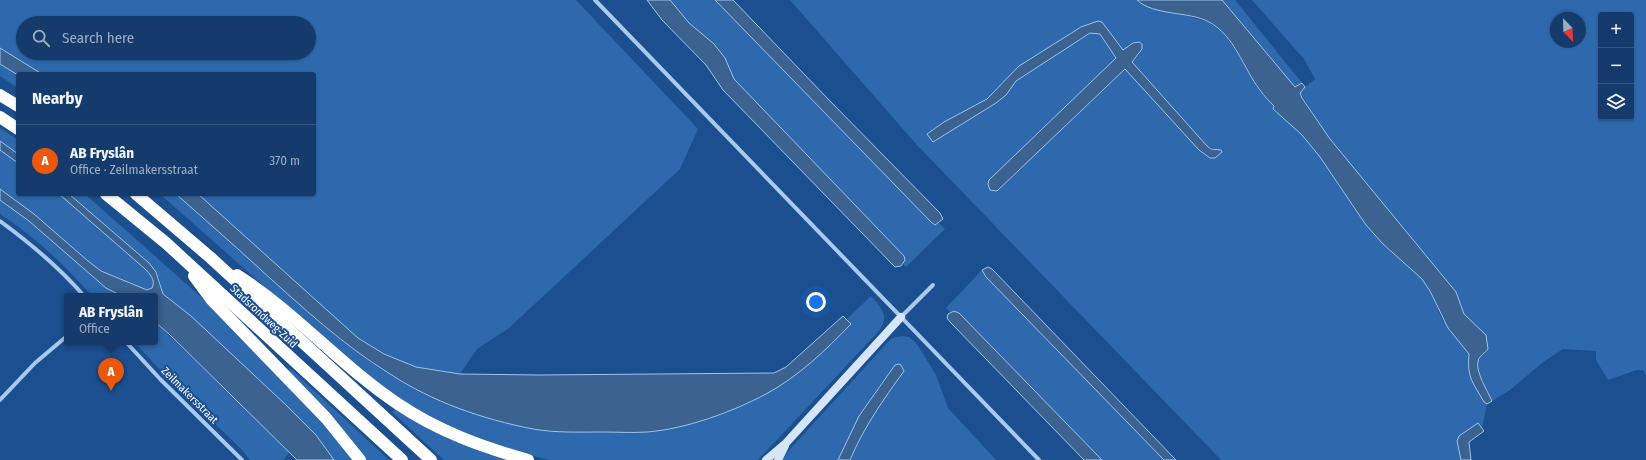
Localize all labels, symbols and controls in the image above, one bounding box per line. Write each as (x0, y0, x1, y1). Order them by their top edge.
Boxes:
north arrow (1550, 12, 1586, 48)
map controls (1598, 12, 1634, 120)
button: + (1598, 12, 1634, 48)
search box (16, 16, 316, 60)
icon: search (30, 27, 52, 49)
text: Search here (62, 29, 134, 47)
button: − (1598, 48, 1634, 84)
button: layers (1598, 84, 1634, 120)
text: Nearby (32, 88, 83, 109)
text: AB Fryslân (70, 144, 134, 162)
text: A (41, 153, 49, 168)
text: 370 m (269, 153, 300, 168)
text: Office · Zeilmakersstraat (70, 162, 198, 177)
street label: Stadsrondweg-Zuid (227, 282, 300, 351)
your location (806, 292, 826, 312)
popup (64, 293, 158, 345)
text: AB Fryslân (79, 303, 143, 321)
text: Office (79, 321, 110, 336)
pin: A (98, 358, 124, 391)
street label: Zeilmakersstraat (159, 364, 221, 427)

